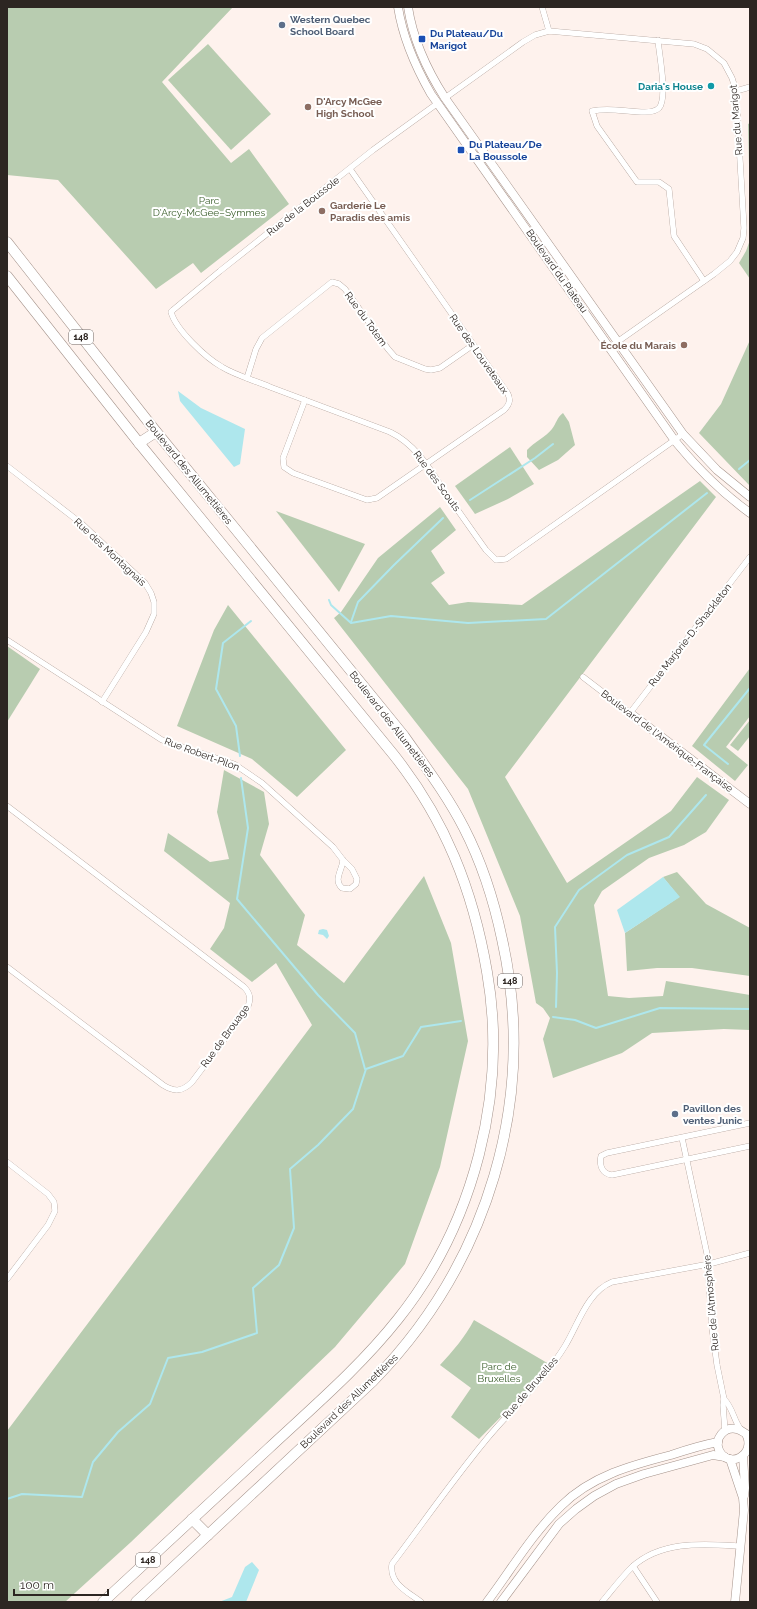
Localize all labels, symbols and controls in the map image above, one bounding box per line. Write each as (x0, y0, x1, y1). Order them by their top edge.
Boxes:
place label: Western Quebec School Board (290, 14, 371, 37)
marker: Western Quebec School Board (277, 20, 287, 30)
place label: Du Plateau/Du Marigot (430, 28, 503, 51)
marker: Du Plateau/Du Marigot (417, 34, 427, 44)
place label: Daria's House (638, 81, 703, 92)
marker: Daria's House (706, 81, 716, 91)
street label: Rue du Marigot (727, 84, 745, 156)
place label: D'Arcy McGee High School (316, 96, 382, 119)
marker: D'Arcy McGee High School (303, 102, 313, 112)
place label: Du Plateau/De La Boussole (469, 139, 542, 162)
marker: Du Plateau/De La Boussole (456, 145, 466, 155)
street label: Rue de la Boussole (265, 174, 342, 238)
park label: Parc D'Arcy-McGee–Symmes (153, 195, 265, 218)
place label: Garderie Le Paradis des amis (330, 200, 410, 223)
marker: Garderie Le Paradis des amis (317, 206, 327, 216)
street label: Boulevard du Plateau (524, 227, 590, 315)
street label: Rue du Totem (343, 290, 389, 348)
street label: Rue des Louveteaux (447, 312, 511, 396)
road number: 148 (69, 330, 93, 344)
place label: École du Marais (600, 340, 676, 351)
marker: École du Marais (679, 340, 689, 350)
street label: Boulevard des Allumettières (144, 418, 235, 526)
street label: Rue des Scouts (411, 449, 463, 513)
street label: Rue des Montagnais (72, 516, 148, 588)
street label: Rue Marjorie-D.-Shackleton (646, 581, 734, 689)
street label: Boulevard des Allumettières (347, 669, 437, 779)
street label: Boulevard de l'Amérique-Française (599, 688, 735, 794)
street label: Rue Robert-Pilon (163, 735, 241, 773)
road number: 148 (498, 974, 522, 988)
street label: Rue de Brouage (199, 1002, 252, 1070)
place label: Pavillon des ventes Junic (683, 1103, 743, 1126)
marker: Pavillon des ventes Junic (670, 1109, 680, 1119)
street label: Rue de l'Atmosphère (701, 1254, 721, 1351)
street label: Boulevard des Allumettières (298, 1351, 400, 1450)
street label: Rue de Bruxelles (500, 1355, 560, 1421)
park label: Parc de Bruxelles (478, 1361, 521, 1384)
road number: 148 (136, 1553, 160, 1567)
scale bar (14, 1571, 108, 1597)
text: 100 m (20, 1578, 54, 1592)

